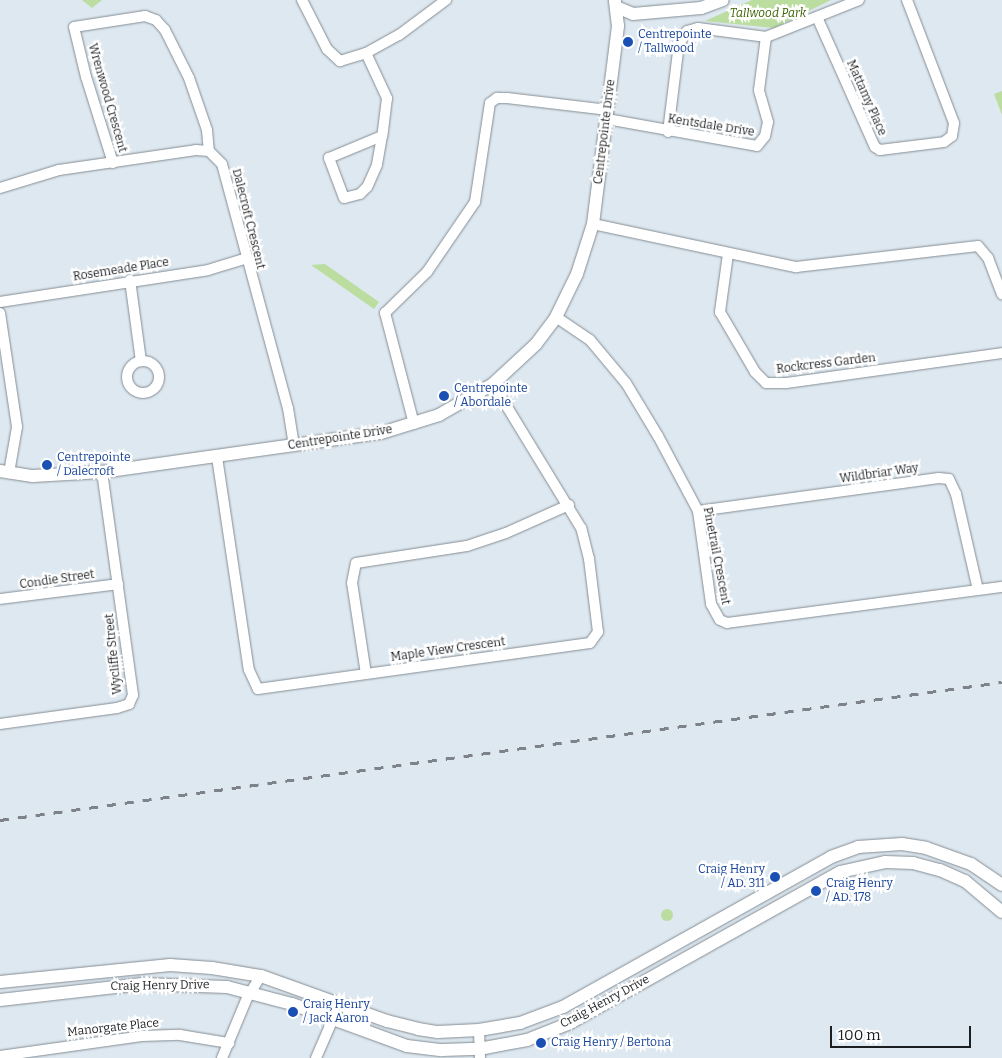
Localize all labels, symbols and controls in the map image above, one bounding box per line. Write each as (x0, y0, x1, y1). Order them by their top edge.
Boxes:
park label: Tallwood Park (730, 7, 806, 21)
place label: Centrepointe / Tallwood (638, 28, 711, 56)
marker: Centrepointe / Tallwood (622, 36, 634, 48)
street label: Wrenwood Crescent (85, 42, 129, 154)
street label: Mattamy Place (843, 58, 889, 138)
street label: Centrepointe Drive (591, 79, 619, 185)
street label: Kentsdale Drive (667, 112, 755, 140)
street label: Dalecroft Crescent (229, 167, 267, 271)
street label: Rosemeade Place (72, 255, 170, 285)
street label: Rockcress Garden (776, 351, 876, 377)
place label: Centrepointe / Abordale (454, 382, 527, 410)
marker: Centrepointe / Abordale (438, 390, 450, 402)
street label: Centrepointe Drive (287, 423, 393, 453)
place label: Centrepointe / Dalecroft (57, 451, 130, 479)
marker: Centrepointe / Dalecroft (41, 459, 53, 471)
street label: Wildbriar Way (839, 461, 919, 487)
street label: Pinetrail Crescent (699, 506, 733, 606)
street label: Condie Street (19, 568, 95, 592)
street label: Wycliffe Street (103, 613, 125, 695)
street label: Maple View Crescent (390, 635, 506, 665)
place label: Craig Henry / AD. 311 (698, 863, 765, 891)
marker: Craig Henry / AD. 311 (769, 871, 781, 883)
place label: Craig Henry / AD. 178 (826, 877, 893, 905)
marker: Craig Henry / AD. 178 (810, 885, 822, 897)
street label: Craig Henry Drive (558, 972, 652, 1032)
street label: Craig Henry Drive (110, 978, 210, 994)
place label: Craig Henry / Jack Aaron (303, 998, 370, 1026)
marker: Craig Henry / Jack Aaron (287, 1006, 299, 1018)
street label: Manorgate Place (66, 1016, 160, 1040)
scale bar (832, 1016, 973, 1048)
text: 100 m (838, 1026, 881, 1044)
place label: Craig Henry / Bertona (551, 1036, 671, 1050)
marker: Craig Henry / Bertona (535, 1037, 547, 1049)

